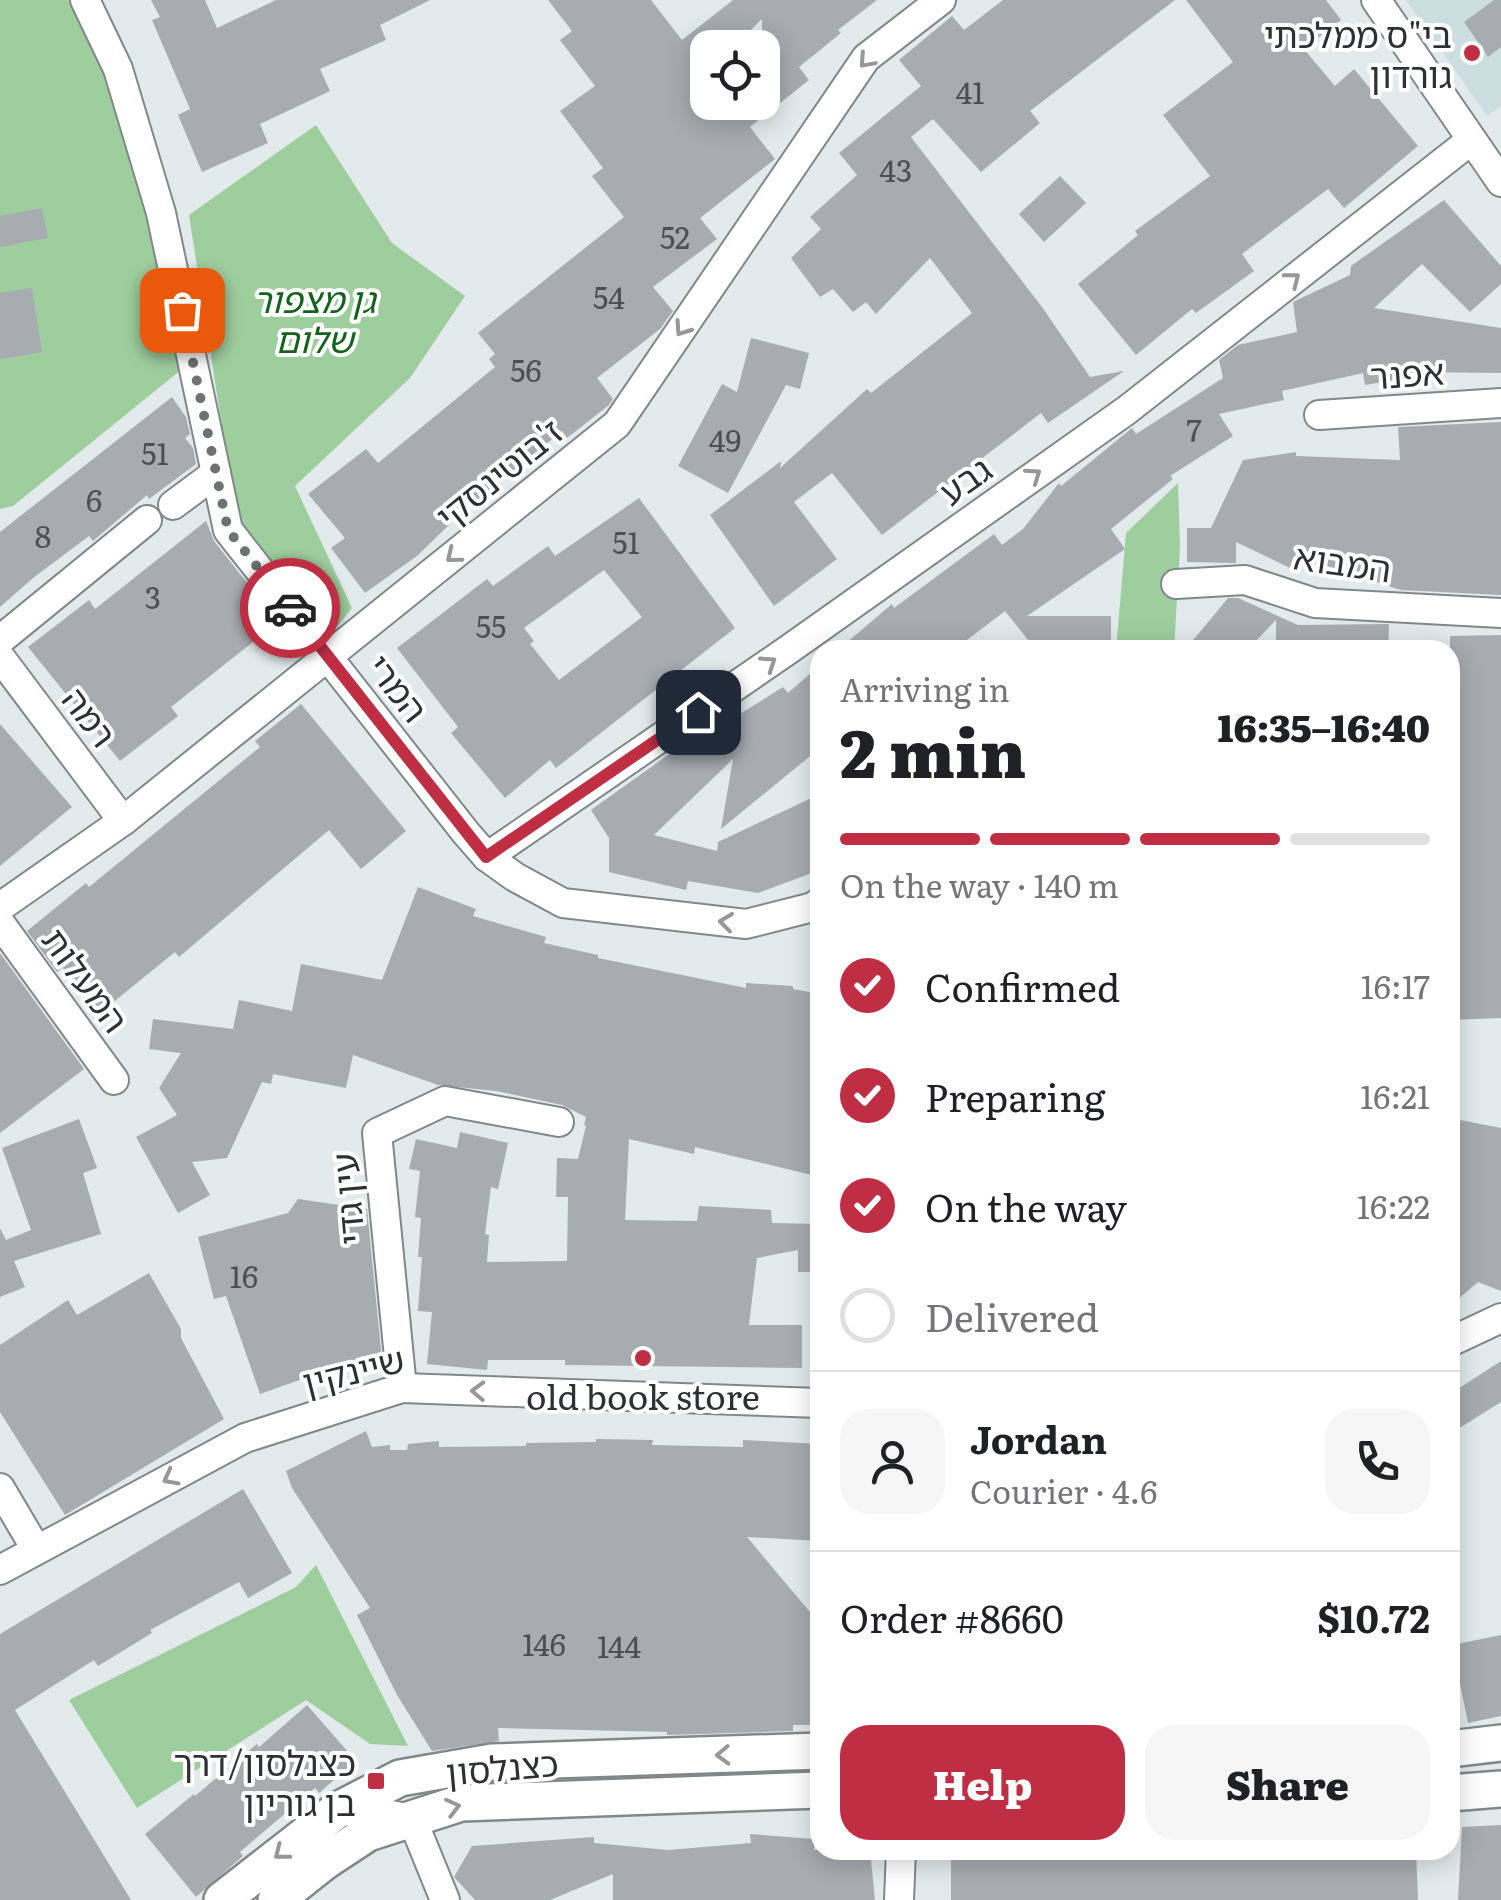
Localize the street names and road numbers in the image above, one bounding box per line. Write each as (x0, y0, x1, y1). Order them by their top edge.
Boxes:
street label: אפנר (1368, 343, 1446, 401)
street label: ז'בוטינסקי (423, 404, 573, 540)
street label: גבע (927, 442, 1001, 516)
street label: המבוא (1291, 528, 1395, 594)
street label: המרי (356, 642, 442, 732)
street label: רמה (51, 675, 131, 757)
street label: המעלות (31, 916, 143, 1042)
street label: עין גדי (316, 1151, 376, 1247)
street label: שיינקין (297, 1331, 409, 1407)
street label: כצנלסון (443, 1735, 561, 1797)

